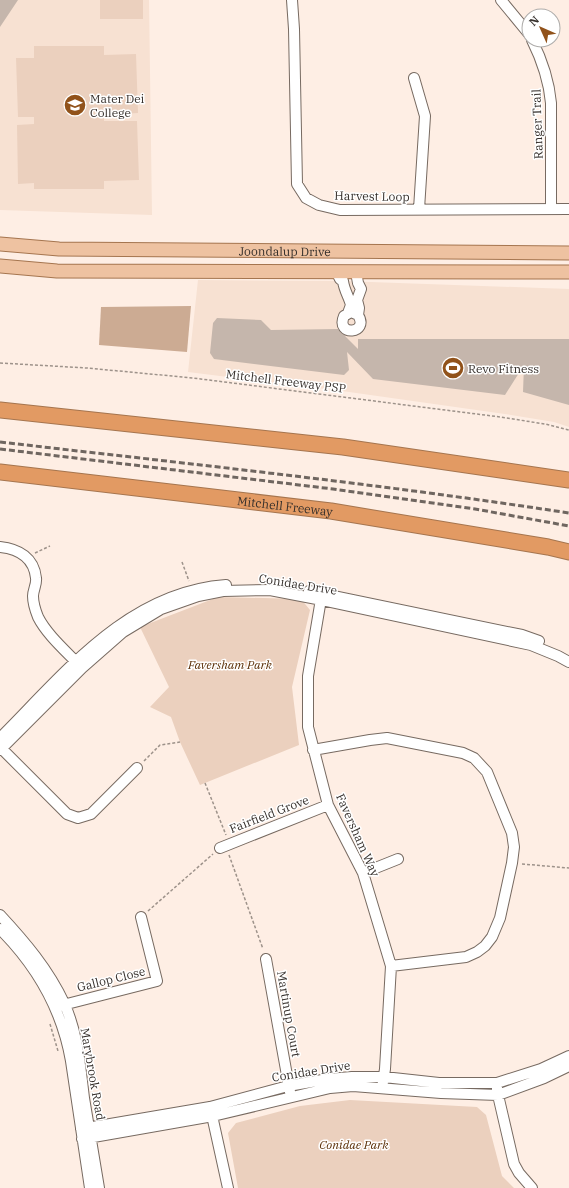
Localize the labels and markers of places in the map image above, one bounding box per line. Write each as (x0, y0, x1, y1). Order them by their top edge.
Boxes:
place label: Mater Dei College (90, 91, 145, 120)
school or university icon: Mater Dei College (62, 92, 88, 118)
sports icon: Revo Fitness (440, 355, 466, 381)
place label: Revo Fitness (468, 361, 539, 376)

